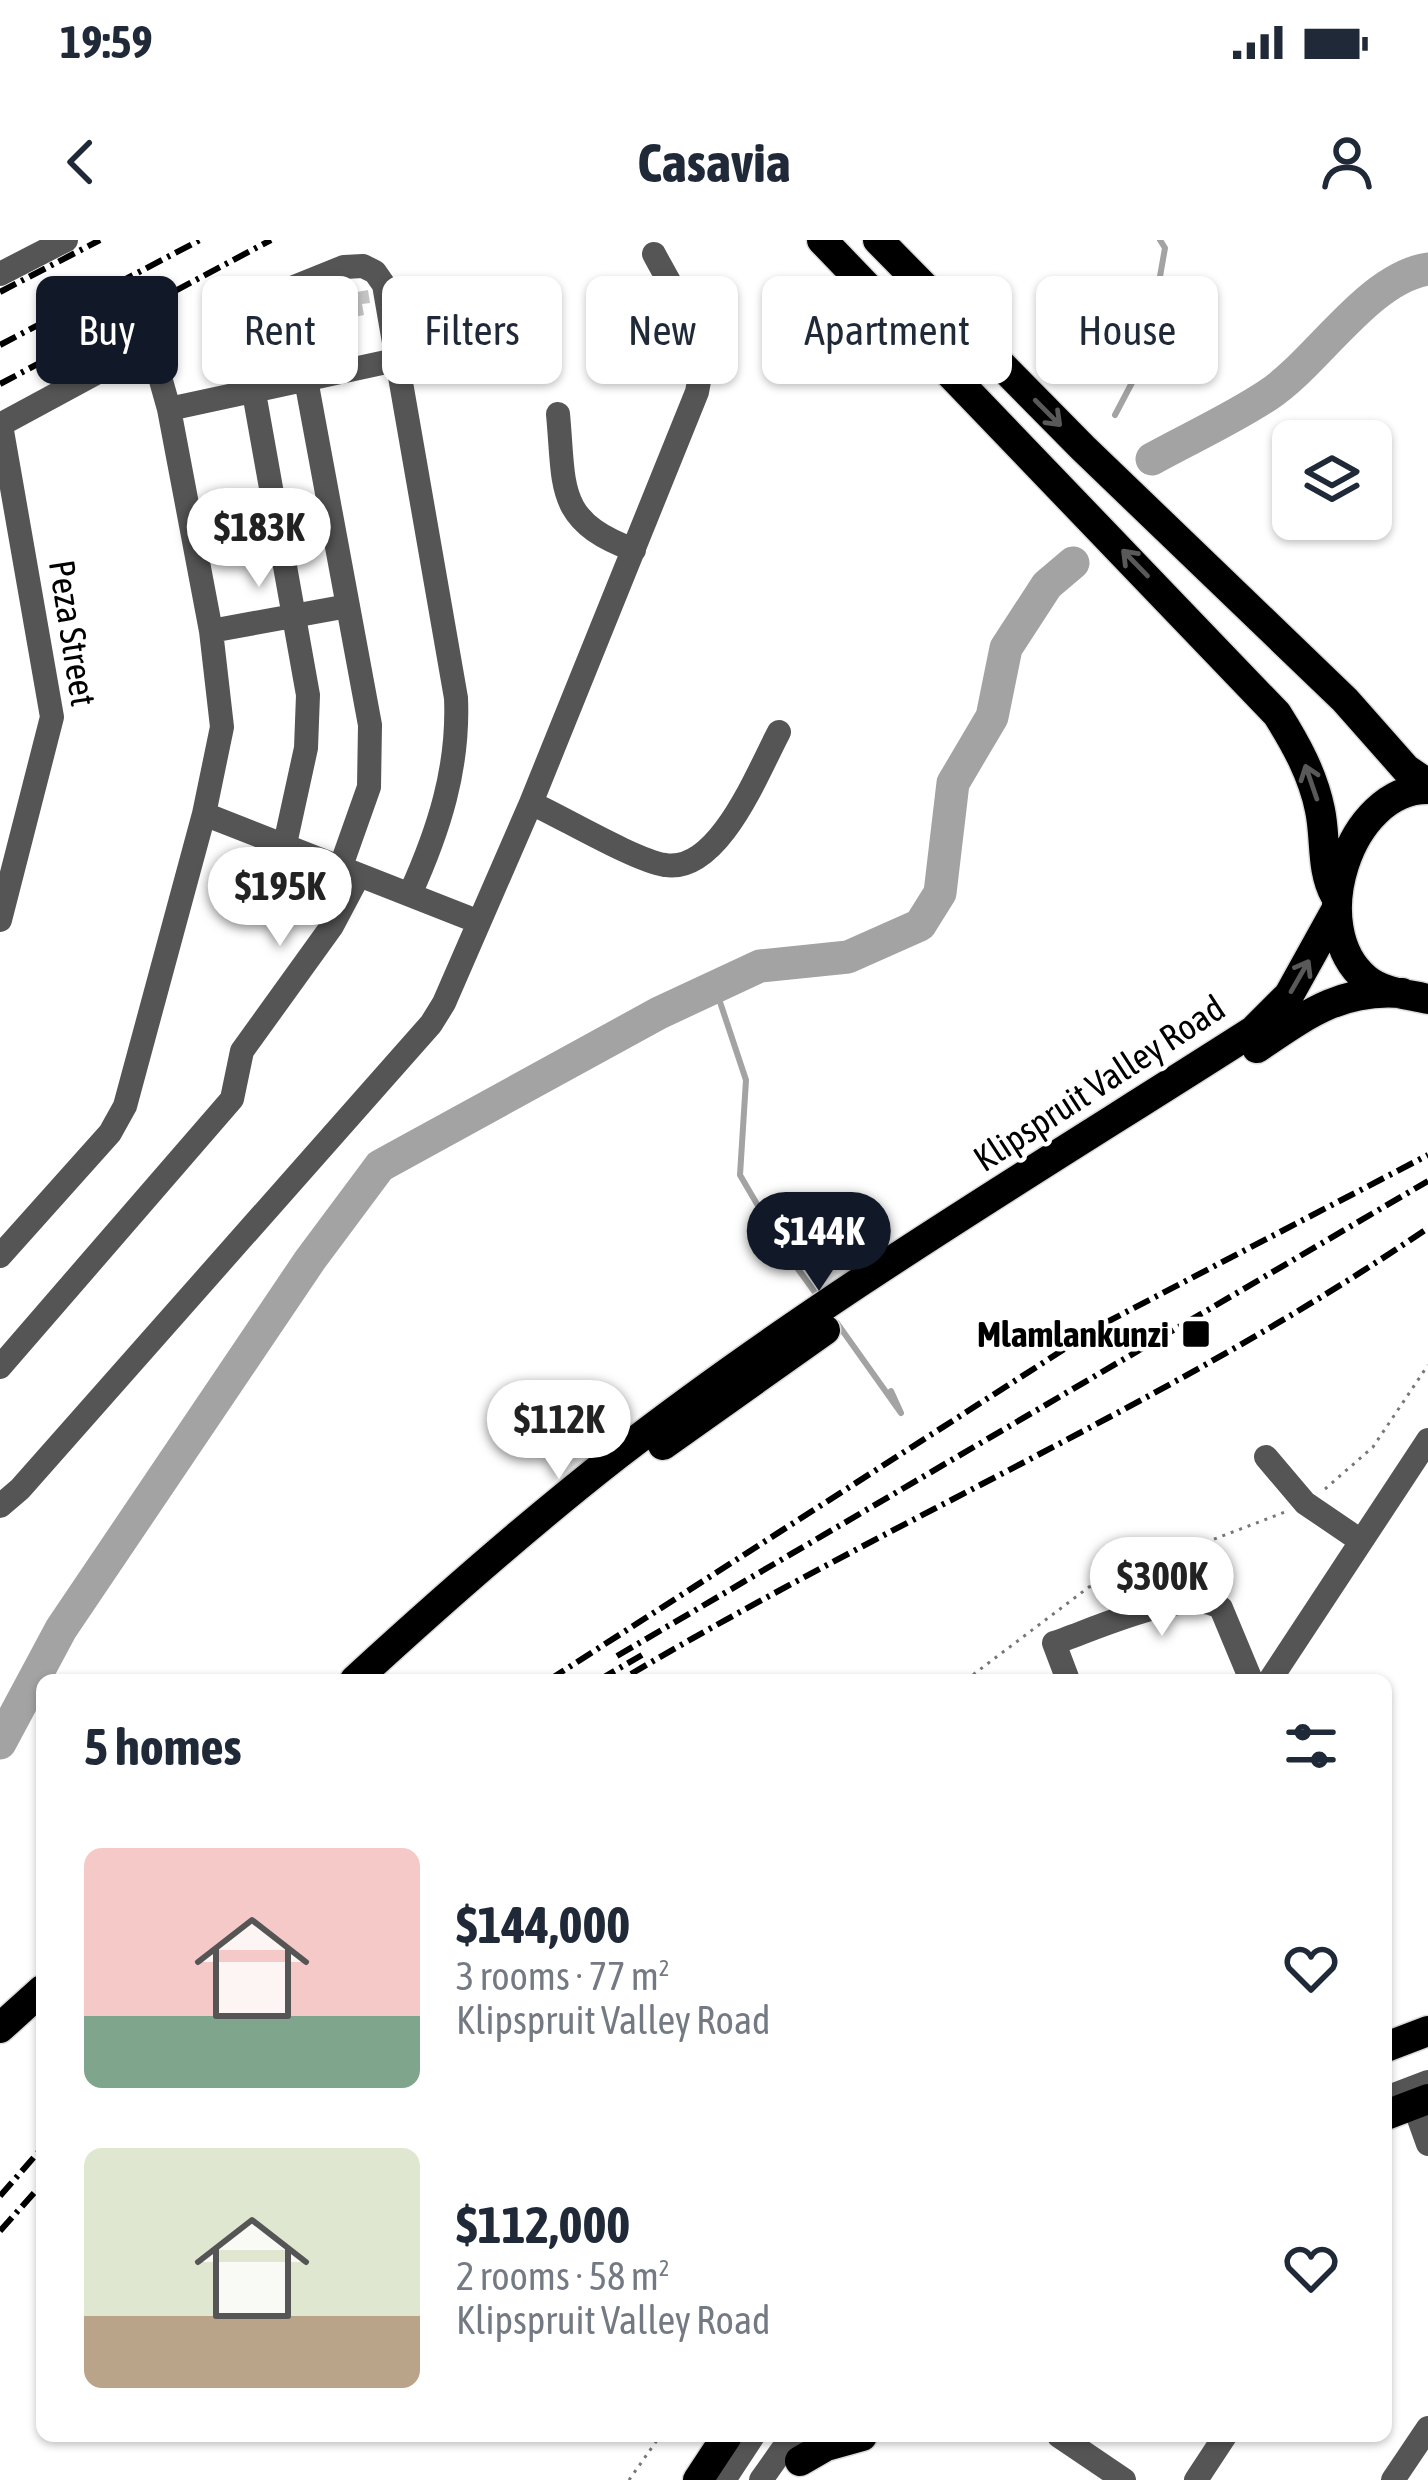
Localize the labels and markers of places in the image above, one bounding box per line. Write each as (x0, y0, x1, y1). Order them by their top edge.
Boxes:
pin: $183K (175, 488, 343, 590)
pin: $195K (196, 847, 364, 949)
pin: $144K (735, 1192, 903, 1294)
place label: Mlamlankunzi (977, 1313, 1169, 1355)
marker: Mlamlankunzi (1180, 1318, 1212, 1350)
pin: $112K (475, 1380, 643, 1482)
pin: $300K (1078, 1537, 1246, 1639)

